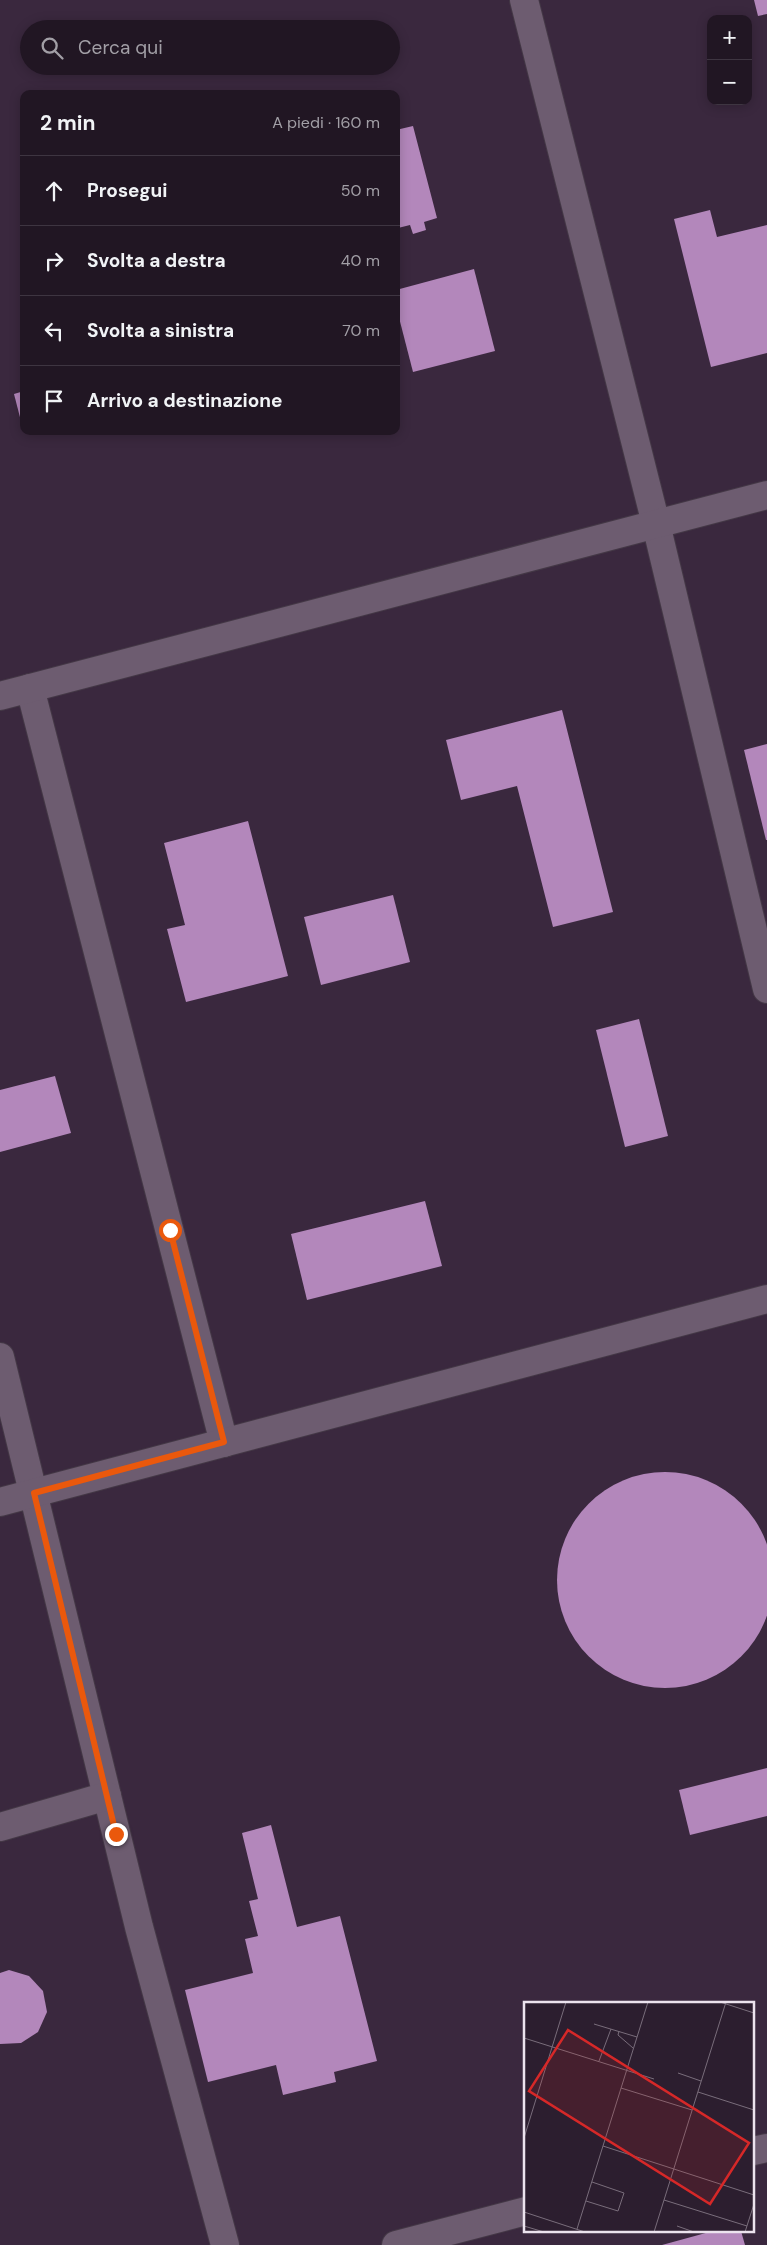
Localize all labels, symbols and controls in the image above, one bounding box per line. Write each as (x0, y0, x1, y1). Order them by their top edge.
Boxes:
map controls (707, 15, 752, 105)
button: + (707, 15, 752, 60)
search box (20, 20, 400, 75)
icon: search (38, 34, 66, 62)
text: Cerca qui (78, 35, 163, 60)
button: − (707, 60, 752, 105)
text: 2 min (40, 109, 96, 137)
text: A piedi · 160 m (272, 112, 380, 133)
icon: ahead (40, 177, 68, 205)
text: Prosegui (87, 178, 167, 203)
text: 50 m (341, 180, 380, 201)
icon: right (40, 247, 68, 275)
text: Svolta a destra (87, 248, 226, 273)
text: 40 m (341, 250, 380, 271)
icon: left (40, 317, 68, 345)
text: Svolta a sinistra (87, 318, 234, 343)
text: 70 m (342, 320, 380, 341)
icon: arrive (40, 387, 68, 415)
text: Arrivo a destinazione (87, 388, 282, 413)
route start (159, 1219, 182, 1242)
route end (105, 1823, 128, 1846)
inset map (524, 2002, 754, 2232)

